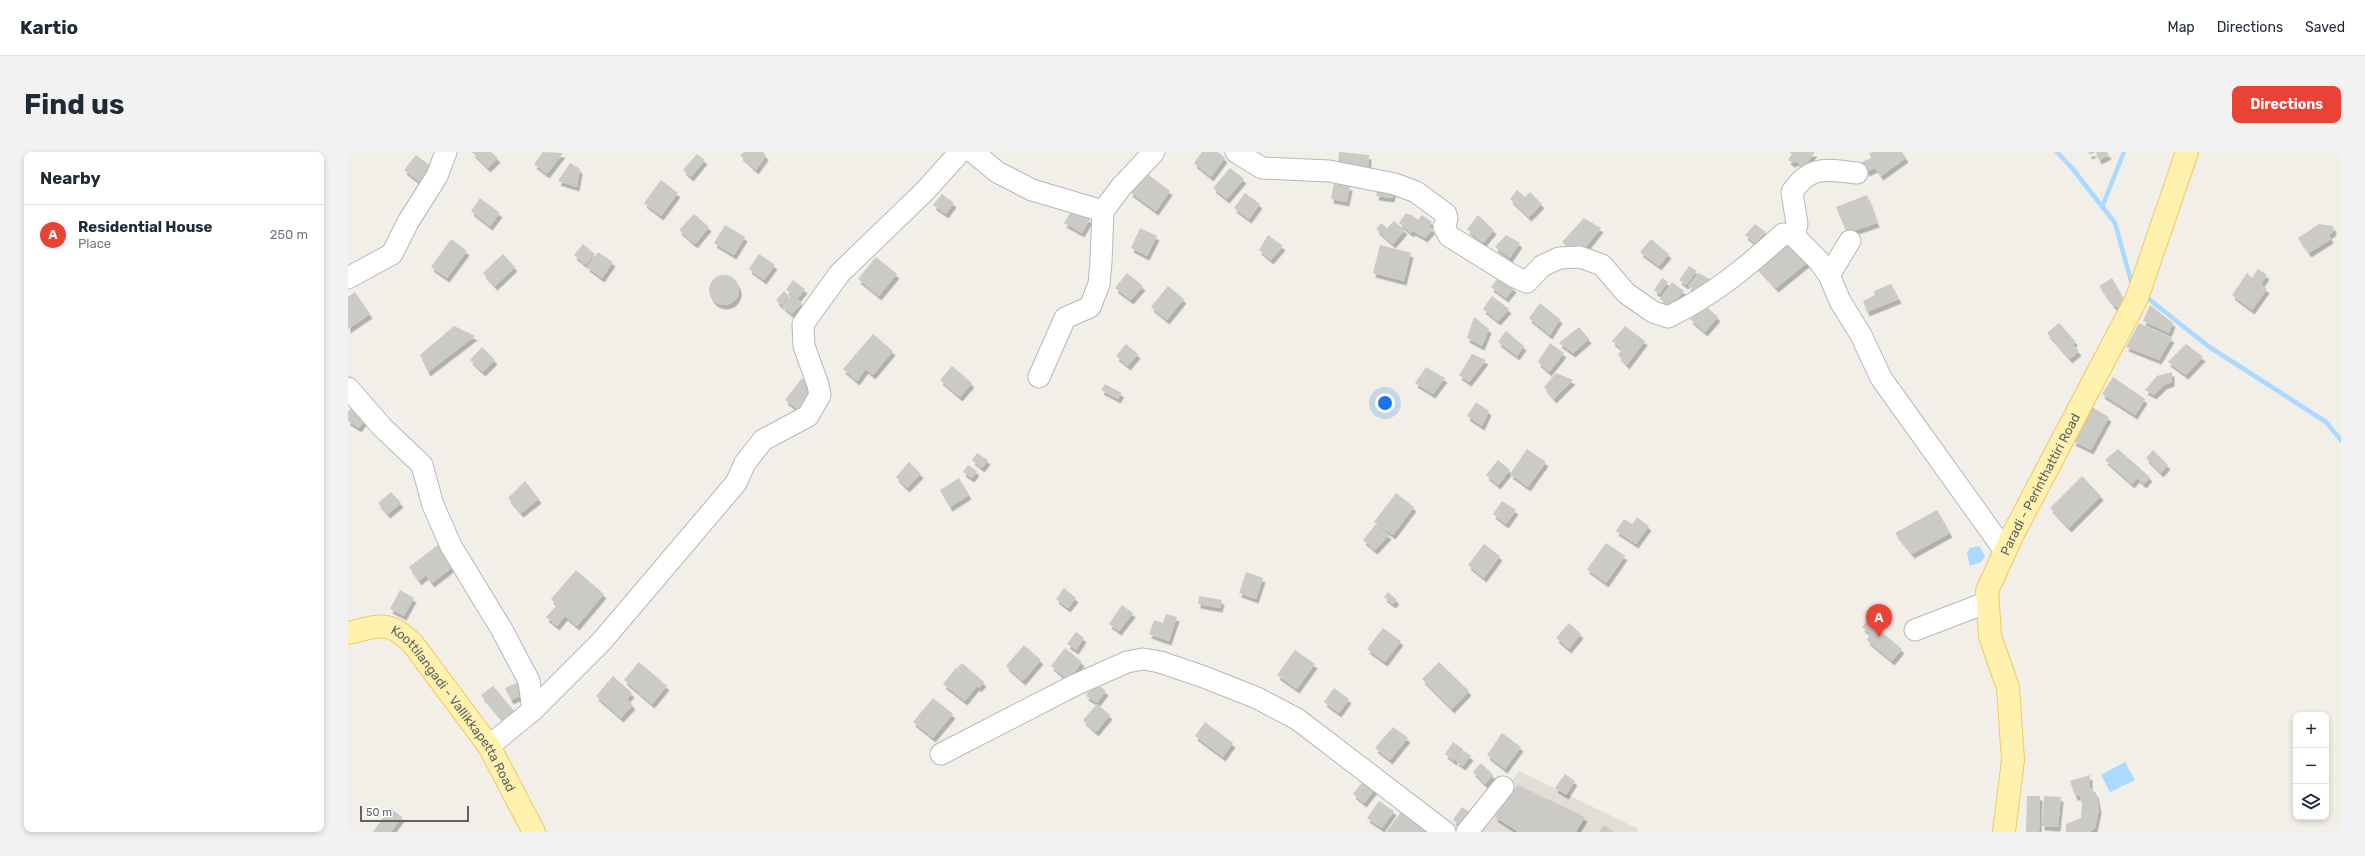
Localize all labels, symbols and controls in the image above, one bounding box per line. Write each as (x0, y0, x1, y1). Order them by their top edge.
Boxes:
text: Kartio (20, 16, 78, 39)
text: Map (2168, 19, 2195, 36)
text: Directions (2217, 19, 2283, 36)
text: Saved (2305, 19, 2345, 36)
button: Directions (2232, 86, 2341, 123)
text: Find us (24, 88, 124, 121)
text: Nearby (40, 168, 101, 188)
text: Residential House (78, 218, 213, 236)
text: A (48, 227, 58, 242)
text: 250 m (270, 227, 308, 242)
text: Place (78, 236, 111, 251)
your location (1375, 393, 1395, 413)
street label: Paradi - Perinthattiri Road (1997, 411, 2083, 558)
pin: A (1866, 604, 1892, 637)
street label: Koottilangadi - Vallikkapetta Road (389, 622, 519, 794)
map controls (2293, 712, 2329, 820)
button: + (2293, 712, 2329, 748)
button: − (2293, 748, 2329, 784)
button: layers (2293, 784, 2329, 820)
scale bar (360, 804, 469, 823)
text: 50 m (366, 806, 392, 819)

